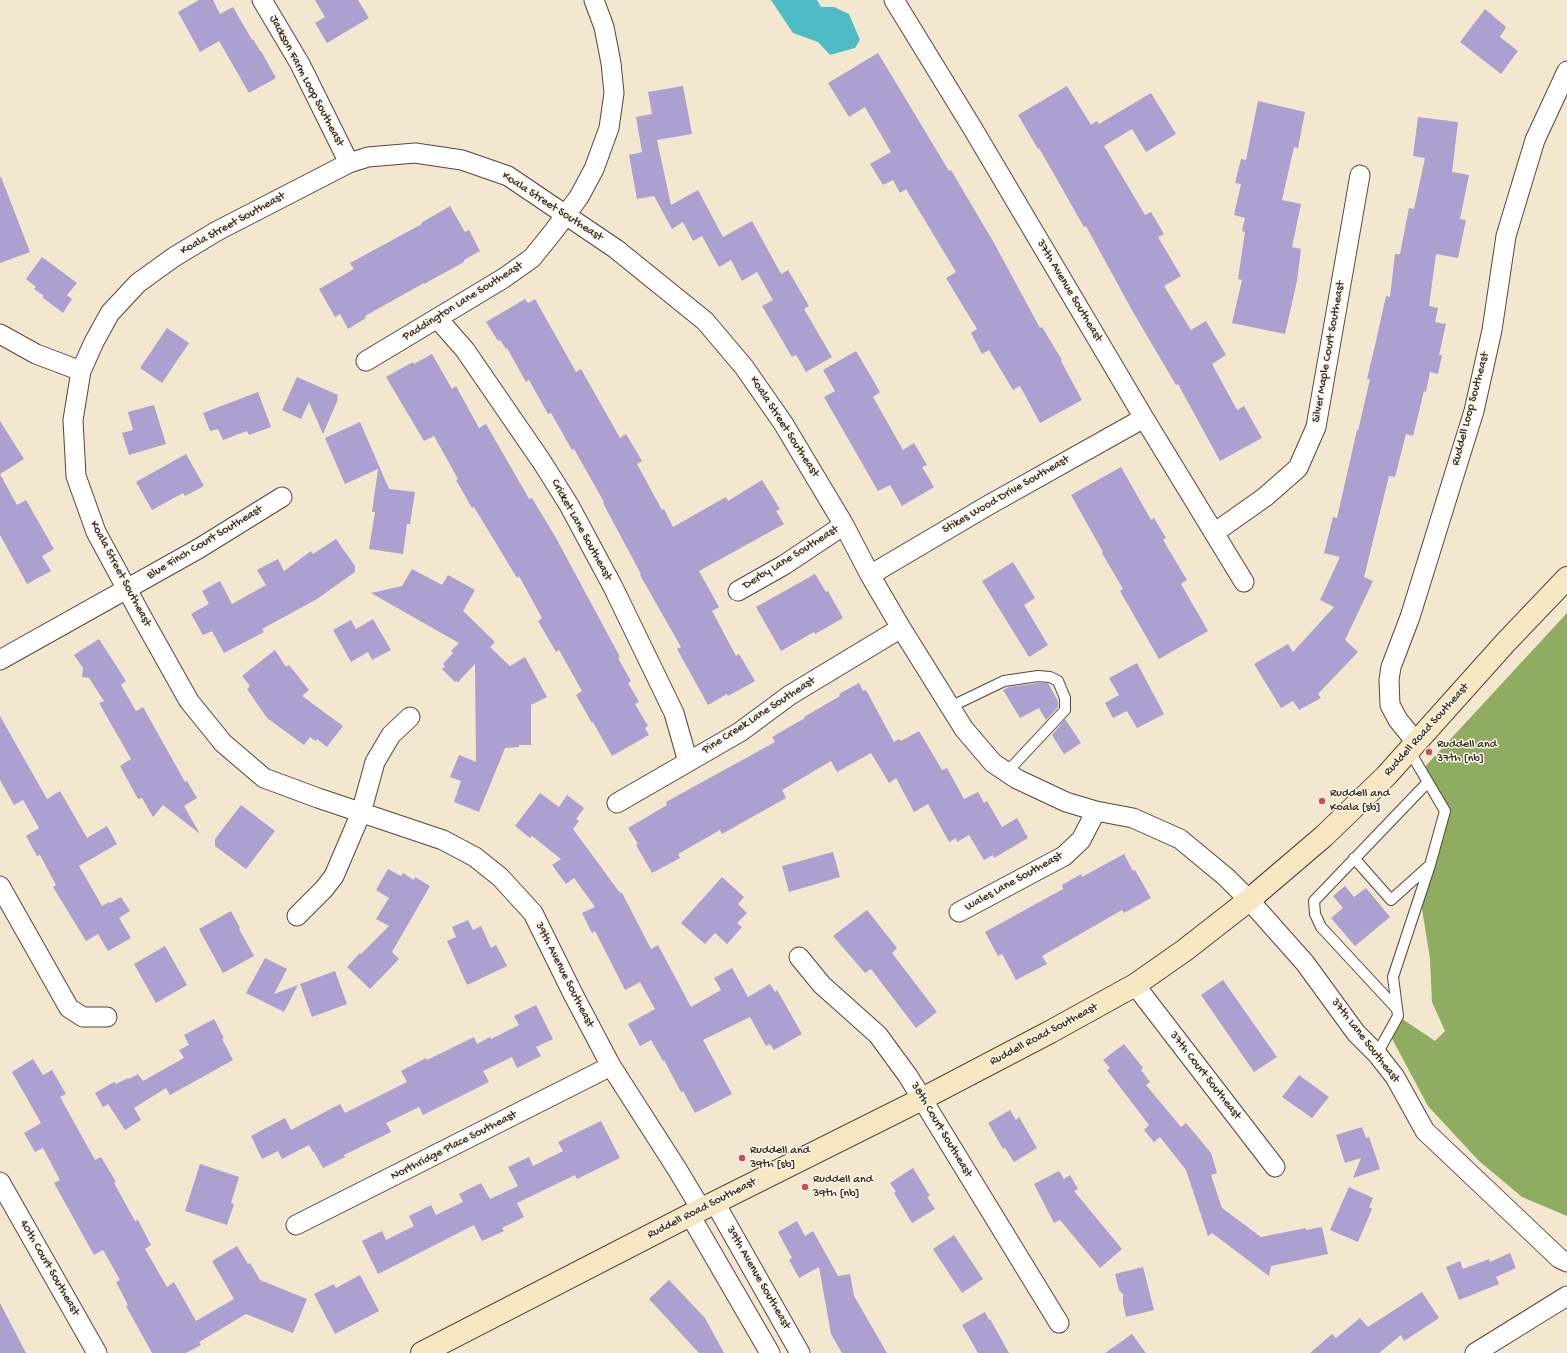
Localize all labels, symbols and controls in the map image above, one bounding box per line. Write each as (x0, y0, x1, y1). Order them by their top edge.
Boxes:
street label: Jackson Farm Loop Southeast (265, 13, 347, 149)
street label: Koala Street Southeast (499, 169, 605, 245)
street label: Koala Street Southeast (178, 189, 288, 259)
street label: 37th Avenue Southeast (1033, 237, 1105, 345)
street label: Paddington Lane Southeast (400, 259, 526, 345)
street label: Silver Maple Court Southeast (1309, 280, 1349, 424)
street label: Ruddell Loop Southeast (1449, 351, 1493, 467)
street label: Koala Street Southeast (746, 374, 822, 480)
street label: Stikes Wood Drive Southeast (940, 453, 1072, 537)
street label: Cricket Lane Southeast (547, 477, 615, 583)
street label: Blue Finch Court Southeast (144, 503, 266, 583)
street label: Koala Street Southeast (86, 519, 154, 629)
street label: Derby Lane Southeast (741, 523, 841, 593)
street label: Pine Creek Lane Southeast (700, 674, 818, 758)
street label: Ruddell Road Southeast (1381, 680, 1473, 780)
place label: Ruddell and 37th [nb] (1437, 738, 1497, 766)
marker: Ruddell and 37th [nb] (1424, 747, 1434, 757)
place label: Ruddell and Koala [sb] (1330, 787, 1390, 815)
marker: Ruddell and Koala [sb] (1317, 796, 1327, 806)
street label: Wales Lane Southeast (963, 849, 1065, 915)
street label: 39th Avenue Southeast (531, 920, 597, 1030)
street label: 37th Lane Southeast (1328, 996, 1402, 1086)
street label: Ruddell Road Southeast (988, 1000, 1100, 1070)
street label: 37th Court Southeast (1166, 1029, 1244, 1123)
street label: 38th Court Southeast (907, 1080, 975, 1180)
street label: Northridge Place Southeast (389, 1108, 519, 1184)
place label: Ruddell and 39th [sb] (750, 1144, 810, 1172)
marker: Ruddell and 39th [sb] (737, 1153, 747, 1163)
place label: Ruddell and 39th [nb] (813, 1173, 873, 1201)
street label: Ruddell Road Southeast (645, 1175, 759, 1243)
marker: Ruddell and 39th [nb] (800, 1182, 810, 1192)
street label: 40th Court Southeast (16, 1218, 82, 1318)
street label: 39th Avenue Southeast (723, 1224, 793, 1332)

